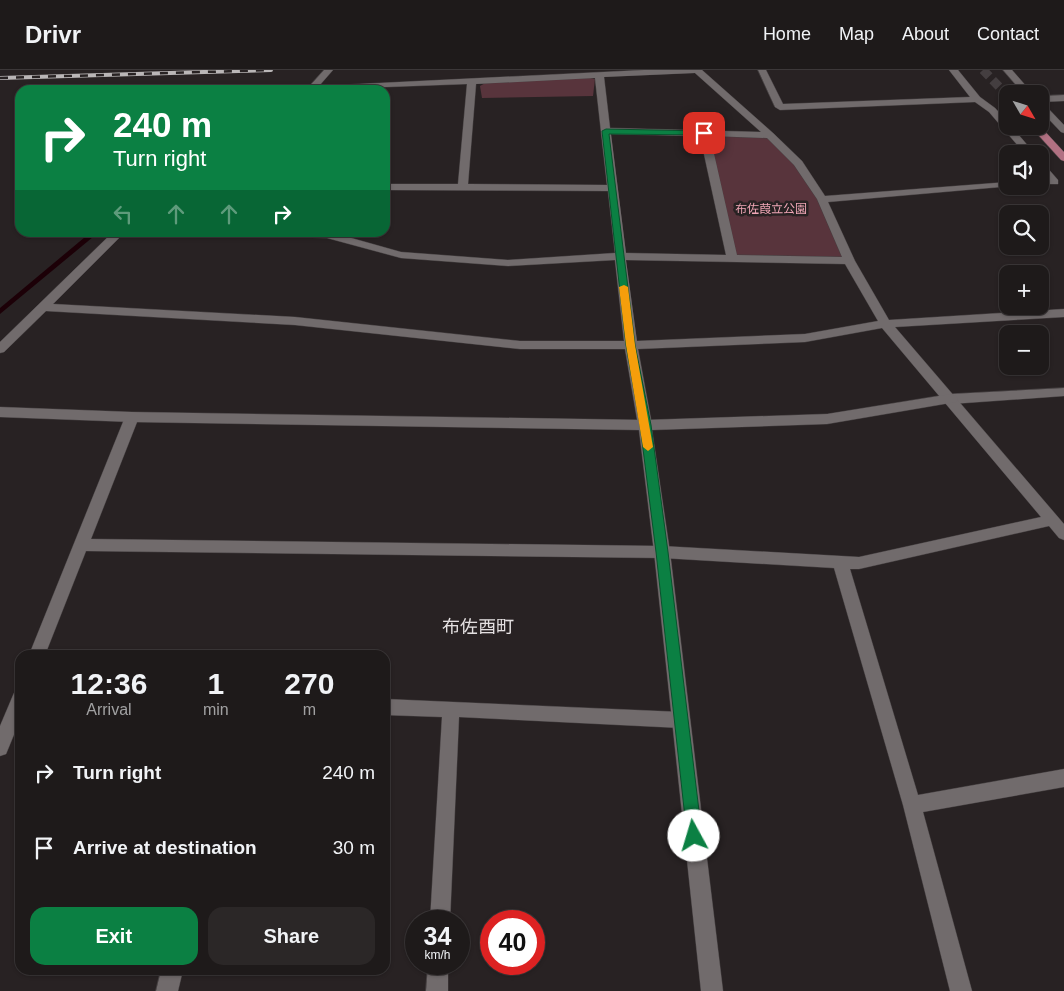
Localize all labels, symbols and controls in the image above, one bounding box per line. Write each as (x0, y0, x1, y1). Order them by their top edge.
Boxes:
text: Drivr (25, 21, 81, 48)
text: Home (763, 24, 811, 44)
text: Map (839, 24, 874, 44)
text: About (902, 24, 949, 44)
text: Contact (977, 24, 1039, 44)
north arrow (999, 85, 1049, 135)
map controls (999, 85, 1049, 375)
icon: right (30, 105, 95, 170)
text: 240 m (113, 105, 212, 144)
pin (683, 112, 725, 154)
icon: arrive (690, 119, 718, 147)
button: sound (999, 145, 1049, 195)
text: Turn right (113, 146, 206, 171)
icon: left (109, 200, 137, 228)
icon: ahead (162, 200, 190, 228)
icon: ahead (215, 200, 243, 228)
icon: right (268, 200, 296, 228)
park label: 布佐葭立公園 (735, 202, 807, 216)
button: search (999, 205, 1049, 255)
button: + (999, 265, 1049, 315)
button: − (999, 325, 1049, 375)
district label: 布佐酉町 (442, 617, 514, 637)
text: 12:36 (71, 667, 147, 700)
text: 1 (207, 667, 224, 700)
text: 270 (284, 667, 334, 700)
text: Arrival (86, 701, 132, 718)
text: min (203, 701, 229, 718)
text: m (303, 701, 316, 718)
icon: right (30, 759, 58, 787)
text: Turn right (73, 762, 161, 783)
text: 240 m (322, 762, 375, 783)
position arrow (667, 809, 719, 861)
icon: arrive (30, 834, 58, 862)
text: Arrive at destination (73, 837, 257, 858)
text: 30 m (333, 837, 375, 858)
button: Exit (30, 907, 198, 965)
button: Share (208, 907, 375, 965)
speed limit sign: 40 (480, 910, 545, 975)
text: 34 (424, 922, 451, 950)
text: km/h (424, 948, 451, 962)

